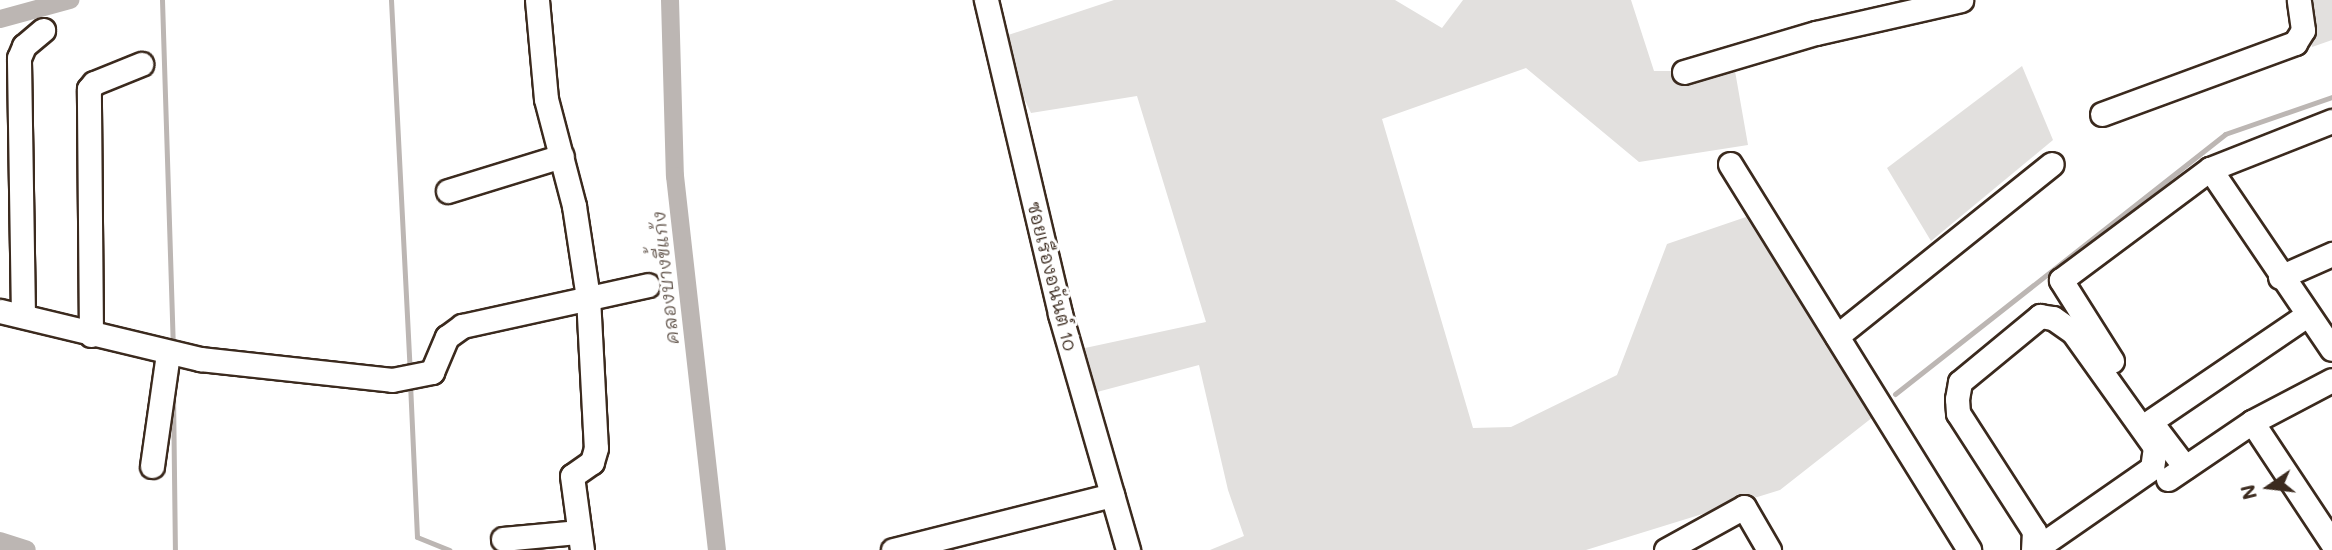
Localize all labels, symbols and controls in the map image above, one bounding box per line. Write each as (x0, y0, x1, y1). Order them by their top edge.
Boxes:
street label: ซอยเรืองอนันต์ 10 (1023, 199, 1081, 353)
water label: คลองบางขี้แก้ง (647, 210, 683, 346)
north arrow (2234, 452, 2304, 522)
text: N (2234, 482, 2262, 502)

